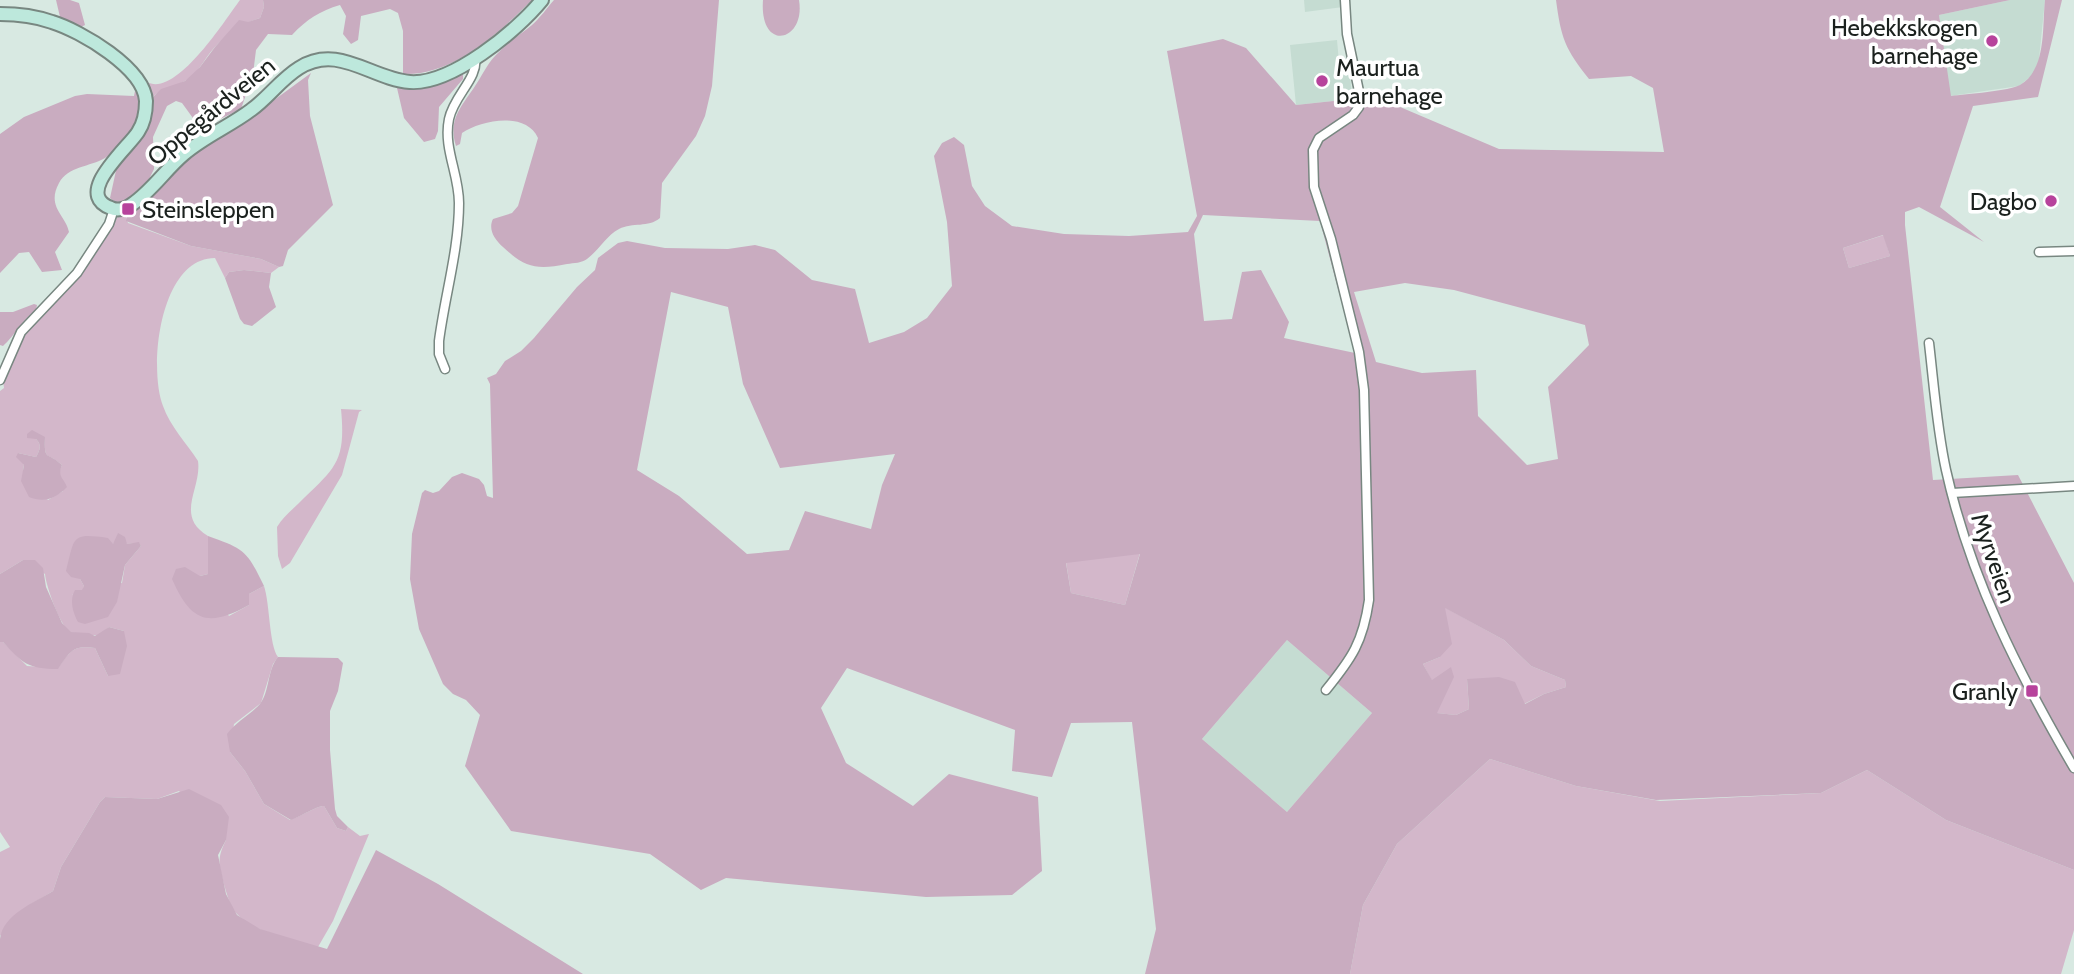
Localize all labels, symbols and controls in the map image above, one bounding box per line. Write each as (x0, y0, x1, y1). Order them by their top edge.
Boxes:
place label: Hebekkskogen barnehage (1831, 13, 1978, 70)
marker: Hebekkskogen barnehage (1984, 33, 2000, 49)
street label: Oppegårdveien (141, 51, 281, 171)
place label: Maurtua barnehage (1336, 53, 1443, 110)
marker: Maurtua barnehage (1314, 73, 1330, 89)
place label: Dagbo (1970, 187, 2037, 216)
marker: Dagbo (2043, 193, 2059, 209)
place label: Steinsleppen (142, 195, 275, 224)
marker: Steinsleppen (120, 201, 136, 217)
street label: Myrveien (1965, 509, 2023, 607)
place label: Granly (1952, 677, 2018, 706)
marker: Granly (2024, 683, 2040, 699)

